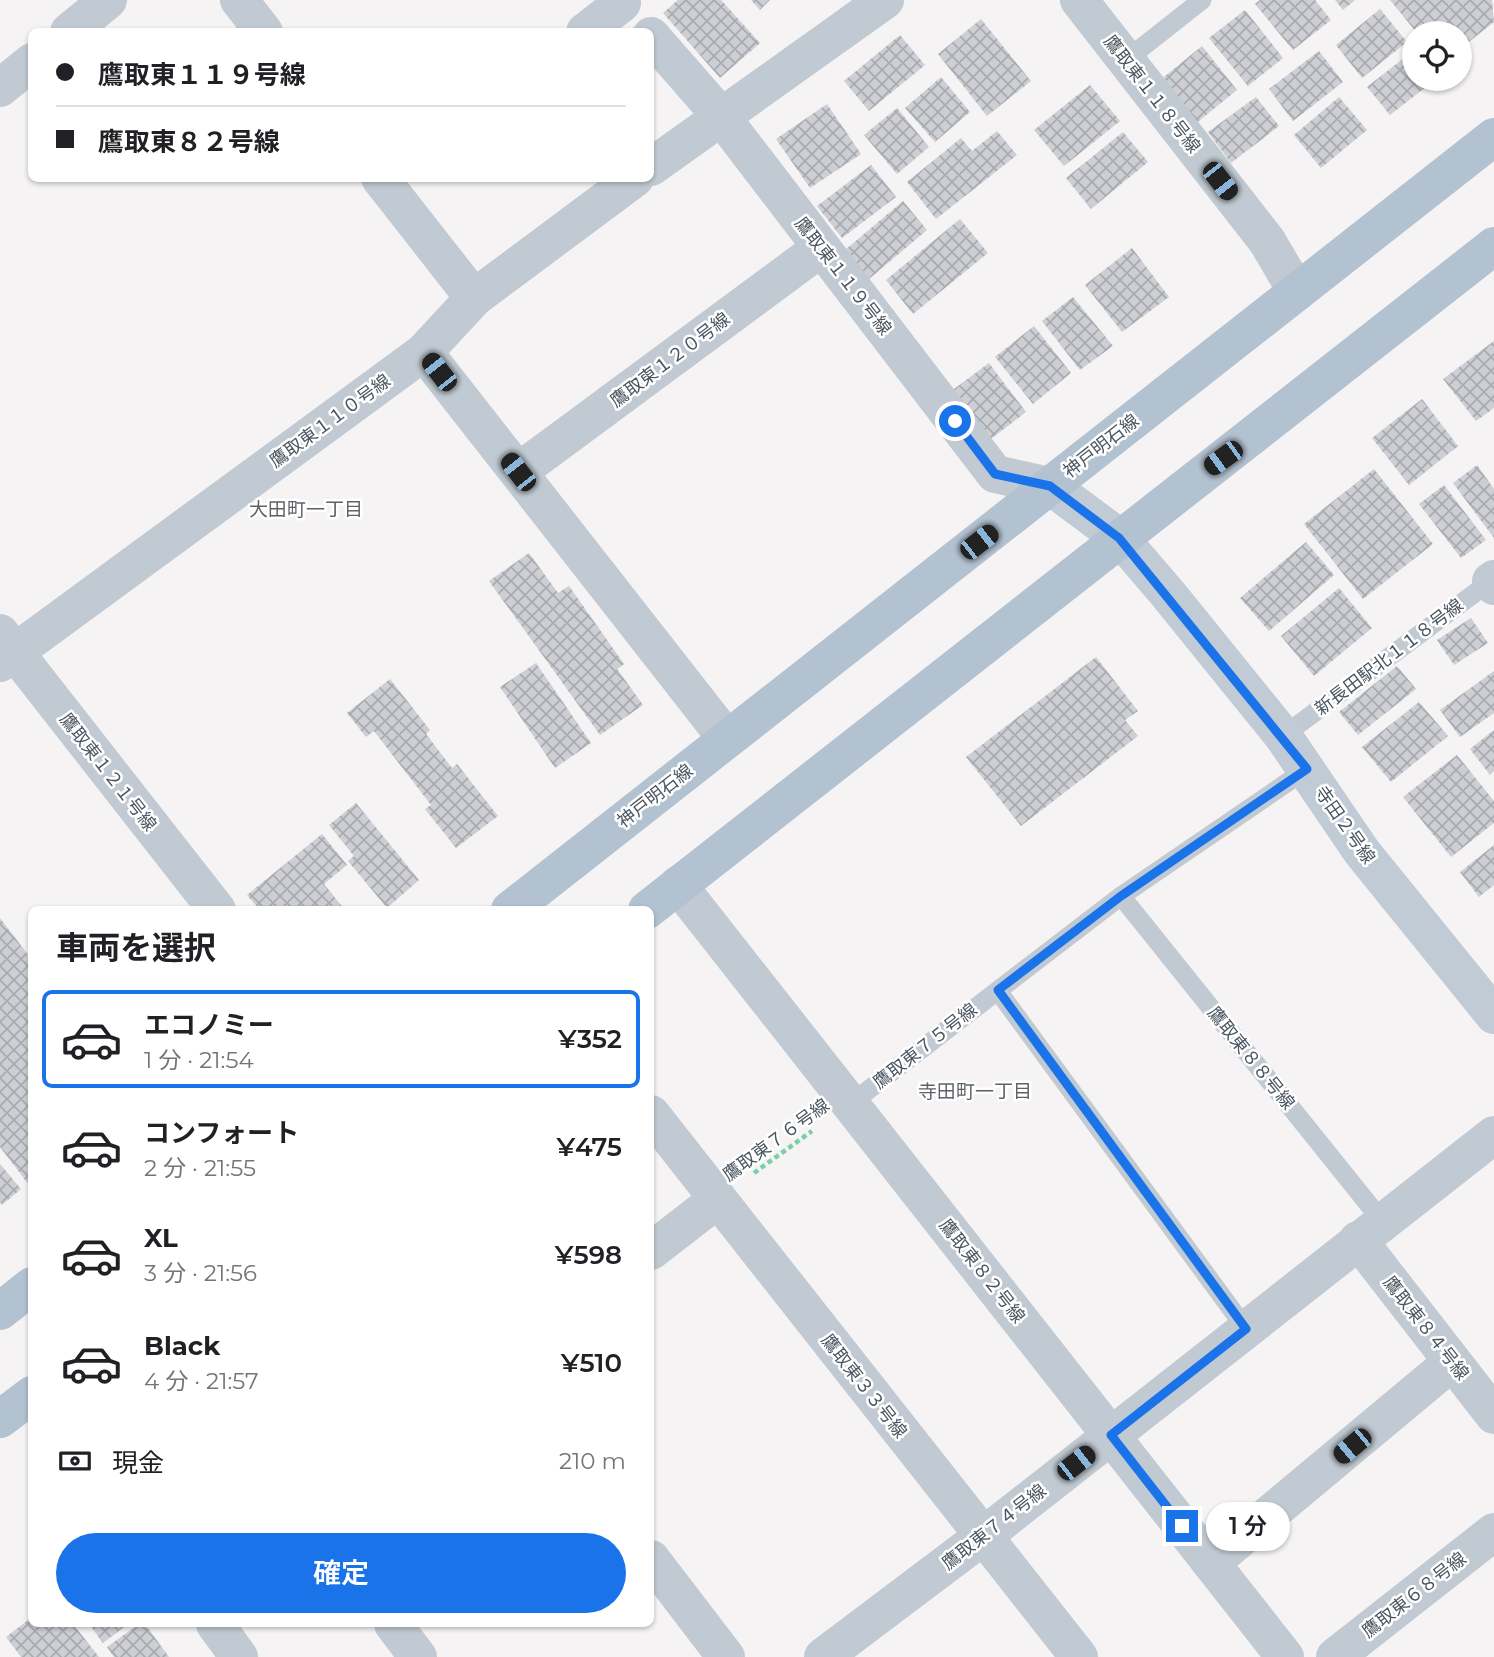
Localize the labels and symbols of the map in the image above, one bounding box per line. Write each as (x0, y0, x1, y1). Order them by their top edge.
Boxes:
street label: 鷹取東１１８号線 (1099, 30, 1205, 158)
car (1199, 158, 1242, 204)
street label: 鷹取東１１９号線 (790, 212, 896, 340)
street label: 鷹取東１２０号線 (606, 308, 734, 412)
car (418, 349, 461, 395)
street label: 鷹取東１１０号線 (265, 370, 395, 472)
route start (939, 405, 971, 437)
street label: 神戸明石線 (1059, 410, 1143, 482)
car (1200, 437, 1247, 479)
car (497, 449, 540, 495)
district label: 大田町一丁目 (249, 498, 363, 521)
car (956, 521, 1003, 563)
street label: 新長田駅北１１８号線 (1311, 594, 1467, 720)
street label: 鷹取東１２１号線 (55, 708, 161, 836)
street label: 神戸明石線 (613, 760, 697, 832)
street label: 寺田２号線 (1310, 782, 1380, 868)
street label: 鷹取東７５号線 (869, 999, 981, 1093)
street label: 鷹取東８８号線 (1203, 1002, 1299, 1114)
district label: 寺田町一丁目 (918, 1080, 1032, 1103)
street label: 鷹取東７６号線 (719, 1094, 833, 1186)
street label: 鷹取東８２号線 (935, 1215, 1029, 1327)
street label: 鷹取東８４号線 (1379, 1272, 1473, 1384)
street label: 鷹取東３３号線 (817, 1330, 911, 1442)
car (1330, 1424, 1375, 1468)
car (1053, 1442, 1100, 1484)
street label: 鷹取東７４号線 (938, 1480, 1050, 1574)
callout: 1 分 (1206, 1502, 1290, 1550)
route end (1166, 1510, 1198, 1542)
street label: 鷹取東６８号線 (1358, 1548, 1470, 1642)

